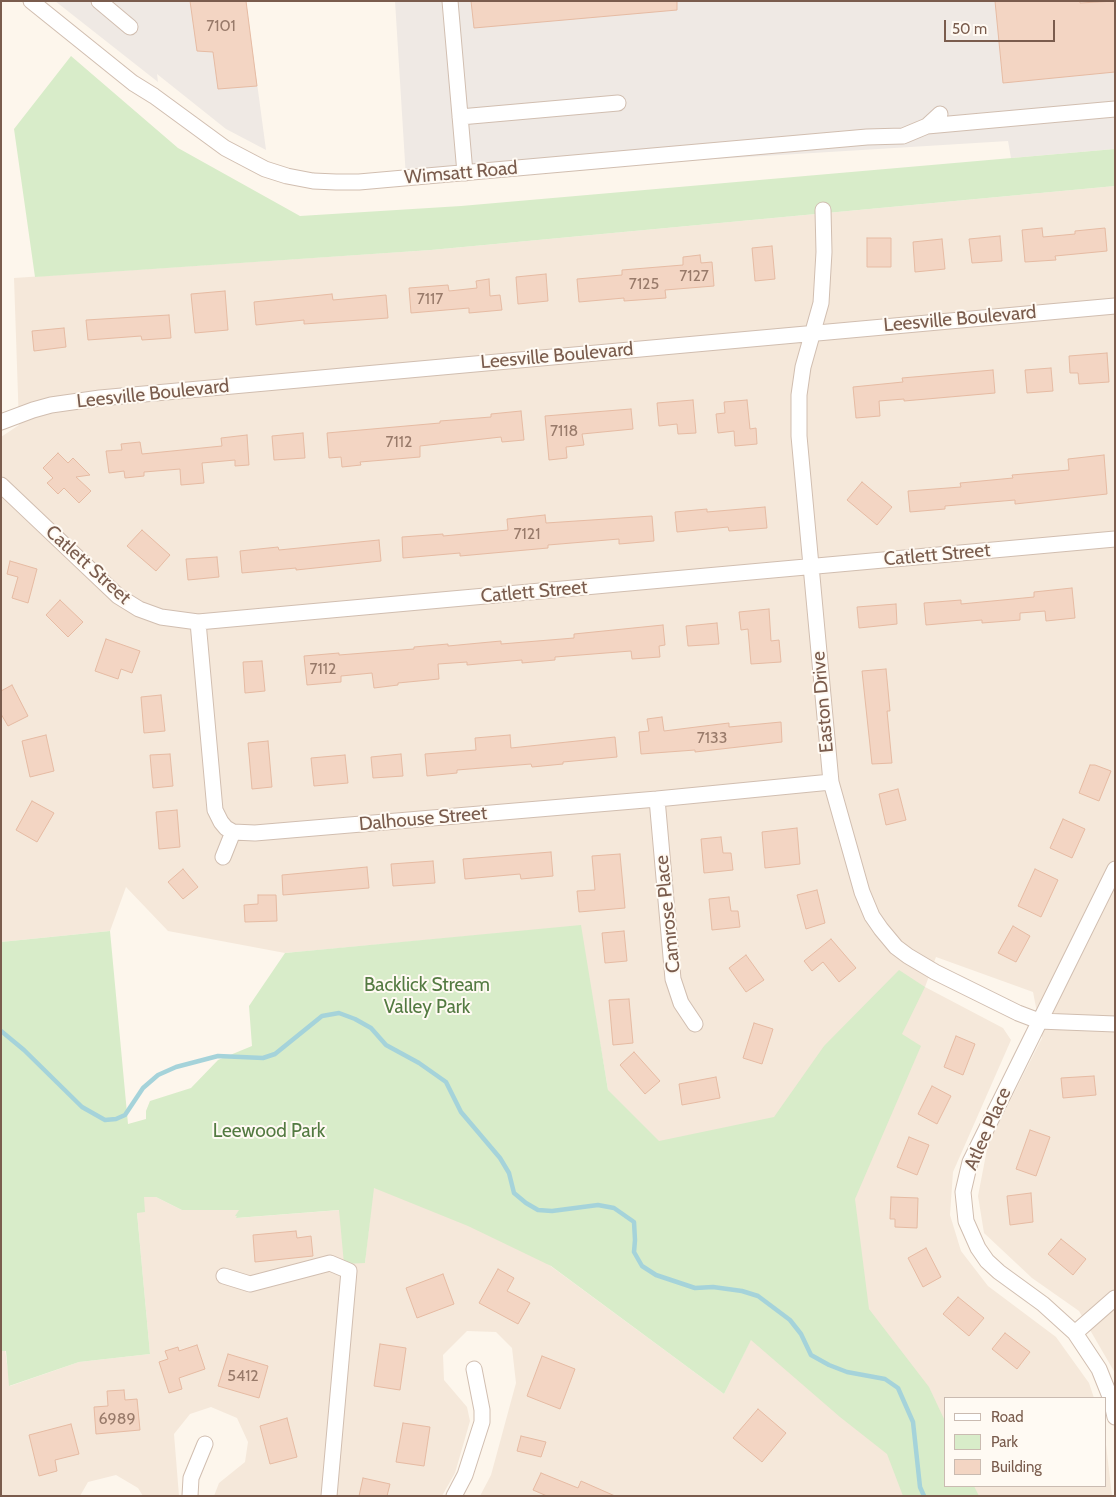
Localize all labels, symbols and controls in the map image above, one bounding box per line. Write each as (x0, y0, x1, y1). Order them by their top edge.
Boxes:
scale bar (946, 10, 1057, 42)
house number: 7101 (206, 16, 236, 36)
text: 50 m (952, 20, 987, 38)
street label: Wimsatt Road (403, 157, 519, 189)
house number: 7127 (679, 266, 709, 286)
house number: 7125 (629, 274, 659, 294)
house number: 7117 (417, 289, 443, 309)
street label: Leesville Boulevard (883, 301, 1037, 337)
street label: Leesville Boulevard (480, 338, 634, 374)
street label: Leesville Boulevard (76, 375, 230, 413)
house number: 7118 (550, 421, 578, 441)
house number: 7112 (386, 432, 412, 452)
street label: Catlett Street (41, 521, 135, 609)
house number: 7121 (514, 524, 540, 544)
street label: Catlett Street (883, 539, 991, 571)
street label: Catlett Street (480, 576, 588, 608)
street label: Easton Drive (807, 650, 839, 754)
house number: 7112 (310, 659, 336, 679)
house number: 7133 (697, 728, 727, 748)
street label: Dalhouse Street (358, 802, 488, 836)
street label: Camrose Place (650, 854, 686, 974)
park label: Backlick Stream Valley Park (364, 974, 490, 1018)
street label: Atlee Place (960, 1084, 1016, 1174)
park label: Leewood Park (213, 1120, 325, 1142)
house number: 5412 (227, 1366, 259, 1386)
legend (944, 1397, 1106, 1487)
text: Road (991, 1408, 1024, 1426)
house number: 6989 (99, 1409, 135, 1429)
text: Park (991, 1433, 1018, 1451)
text: Building (991, 1458, 1042, 1476)

